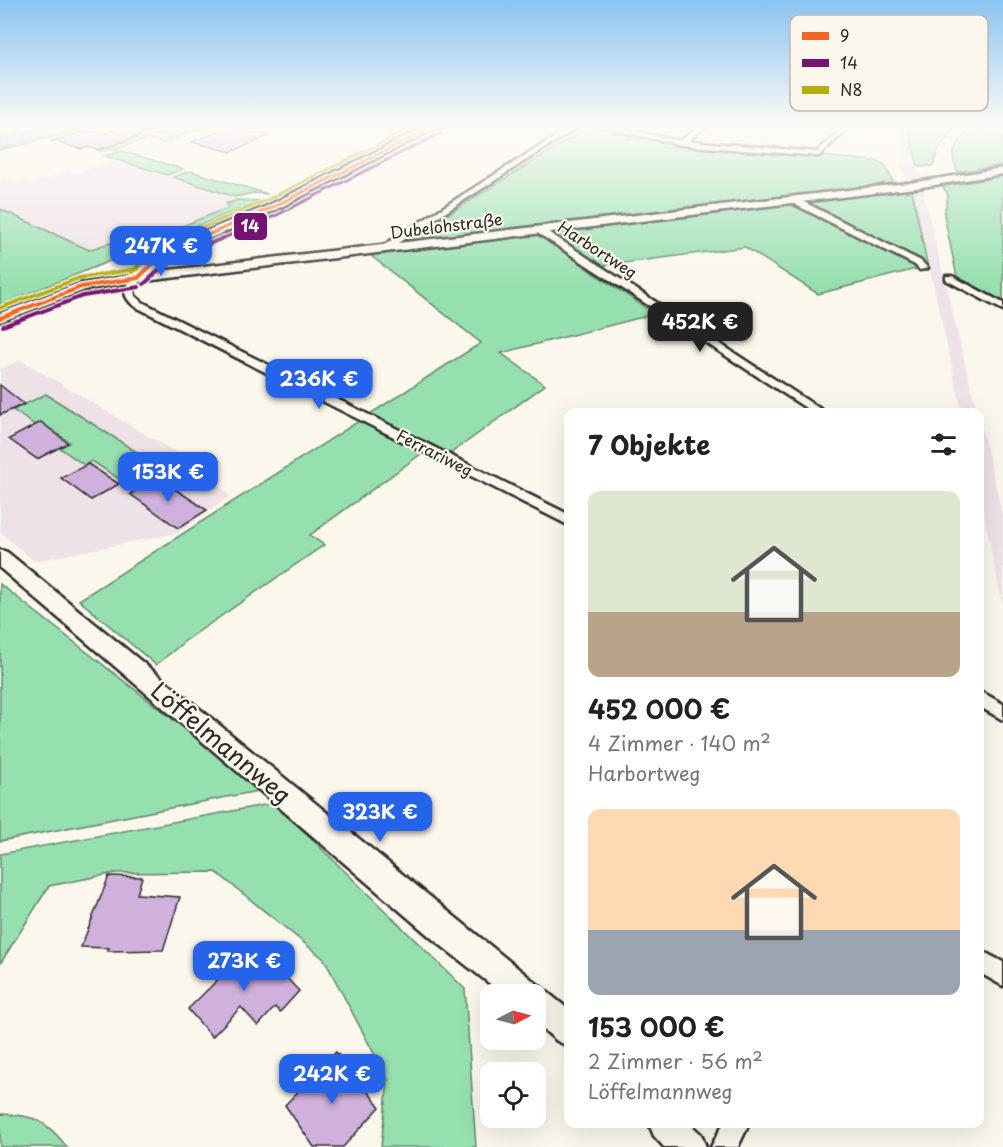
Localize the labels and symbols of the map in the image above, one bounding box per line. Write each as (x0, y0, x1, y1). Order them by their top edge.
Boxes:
legend (790, 15, 988, 111)
text: 9 (840, 23, 849, 47)
text: 14 (840, 50, 858, 74)
text: N8 (840, 77, 863, 101)
street label: Dubelohstraße (388, 206, 504, 244)
line badge: 14 (233, 212, 268, 241)
text: 14 (241, 213, 259, 237)
street label: Harbortweg (554, 214, 642, 284)
pin: 247K € (112, 226, 210, 277)
pin: 452K € (651, 302, 749, 353)
pin: 236K € (270, 359, 368, 410)
street label: Ferrariweg (393, 423, 477, 481)
pin: 153K € (119, 452, 217, 503)
street label: Löffelmannweg (144, 672, 300, 812)
pin: 323K € (331, 792, 429, 843)
pin: 273K € (195, 941, 293, 992)
north arrow (480, 984, 546, 1050)
pin: 242K € (283, 1054, 381, 1105)

